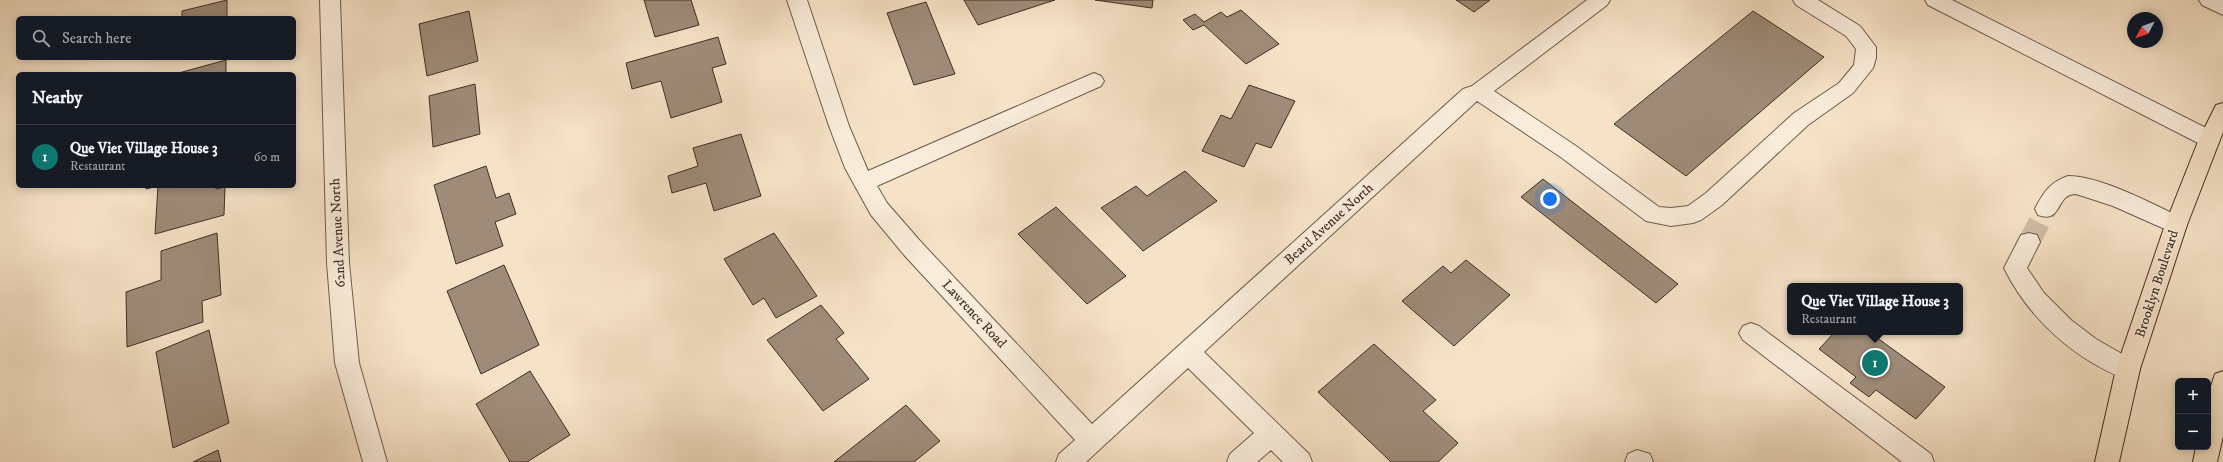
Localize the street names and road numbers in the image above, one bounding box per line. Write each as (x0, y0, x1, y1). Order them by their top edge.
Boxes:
street label: 62nd Avenue North (326, 177, 350, 288)
street label: Beard Avenue North (1281, 179, 1378, 269)
street label: Brooklyn Boulevard (2131, 228, 2183, 340)
street label: Lawrence Road (938, 276, 1010, 352)

